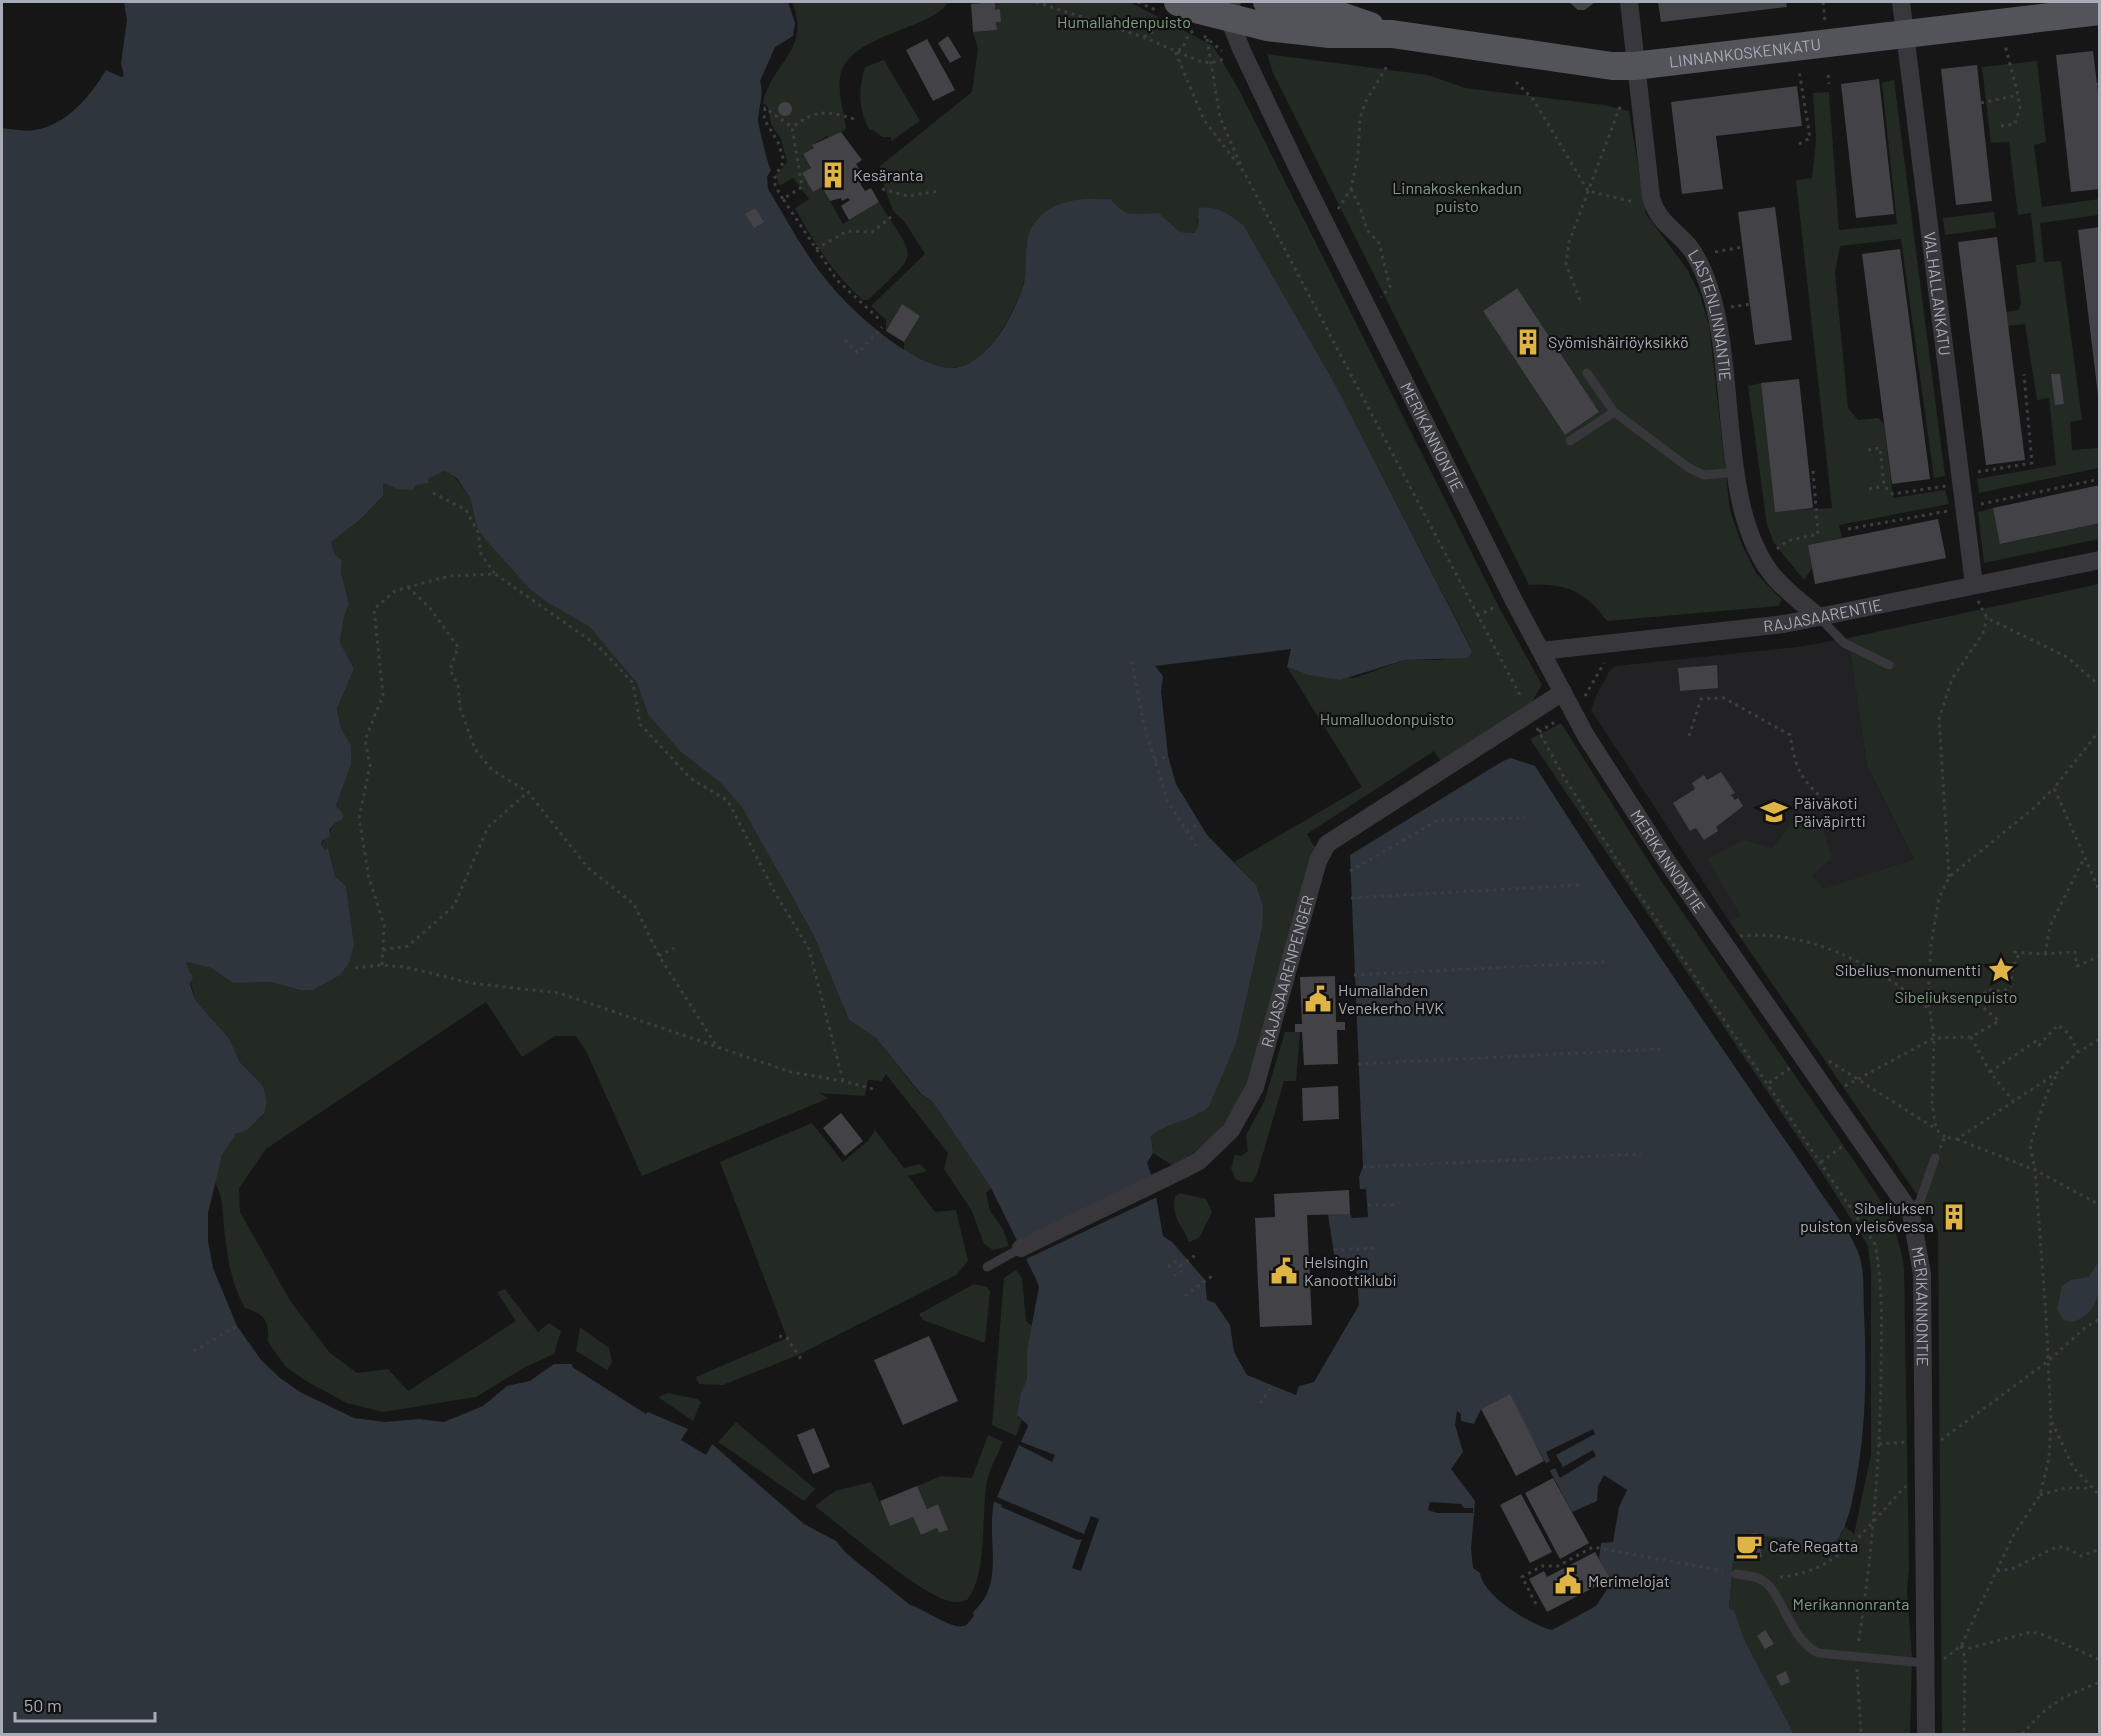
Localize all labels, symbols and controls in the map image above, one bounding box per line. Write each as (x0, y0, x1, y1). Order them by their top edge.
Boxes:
park label: Humallahdenpuisto (1057, 12, 1191, 31)
street label: LINNANKOSKENKATU (1668, 34, 1822, 71)
building icon: Kesäranta (818, 160, 848, 190)
place label: Kesäranta (853, 165, 923, 184)
park label: Linnakoskenkadun puisto (1392, 178, 1522, 215)
street label: VALHALLANKATU (1921, 231, 1955, 357)
street label: LASTENLINNANTIE (1685, 246, 1736, 382)
building icon: Syömishäiriöyksikkö (1513, 327, 1543, 357)
place label: Syömishäiriöyksikkö (1548, 332, 1688, 351)
street label: MERIKANNONTIE (1397, 379, 1468, 495)
street label: RAJASAARENTIE (1762, 594, 1884, 635)
park label: Humalluodonpuisto (1320, 709, 1454, 728)
place label: Päiväkoti Päiväpirtti (1794, 793, 1866, 830)
school or university icon: Päiväkoti Päiväpirtti (1759, 797, 1789, 827)
street label: MERIKANNONTIE (1627, 806, 1710, 916)
street label: RAJASAARENPENGER (1257, 893, 1317, 1049)
place icon: Sibelius-monumentti (1986, 955, 2016, 985)
place label: Sibelius-monumentti (1835, 960, 1981, 979)
place label: Humallahden Venekerho HVK (1338, 980, 1444, 1017)
public building icon: Humallahden Venekerho HVK (1303, 984, 1333, 1014)
park label: Sibeliuksenpuisto (1894, 987, 2018, 1006)
place label: Sibeliuksen puiston yleisövessa (1800, 1198, 1934, 1235)
building icon: Sibeliuksen puiston yleisövessa (1939, 1202, 1969, 1232)
street label: MERIKANNONTIE (1908, 1245, 1933, 1367)
place label: Helsingin Kanoottiklubi (1304, 1252, 1397, 1289)
public building icon: Helsingin Kanoottiklubi (1269, 1256, 1299, 1286)
cafe icon: Cafe Regatta (1734, 1531, 1764, 1561)
place label: Cafe Regatta (1769, 1536, 1858, 1555)
public building icon: Merimelojat (1553, 1566, 1583, 1596)
place label: Merimelojat (1588, 1571, 1670, 1590)
park label: Merikannonranta (1793, 1594, 1910, 1613)
scale bar (15, 1685, 154, 1723)
text: 50 m (24, 1694, 62, 1716)

